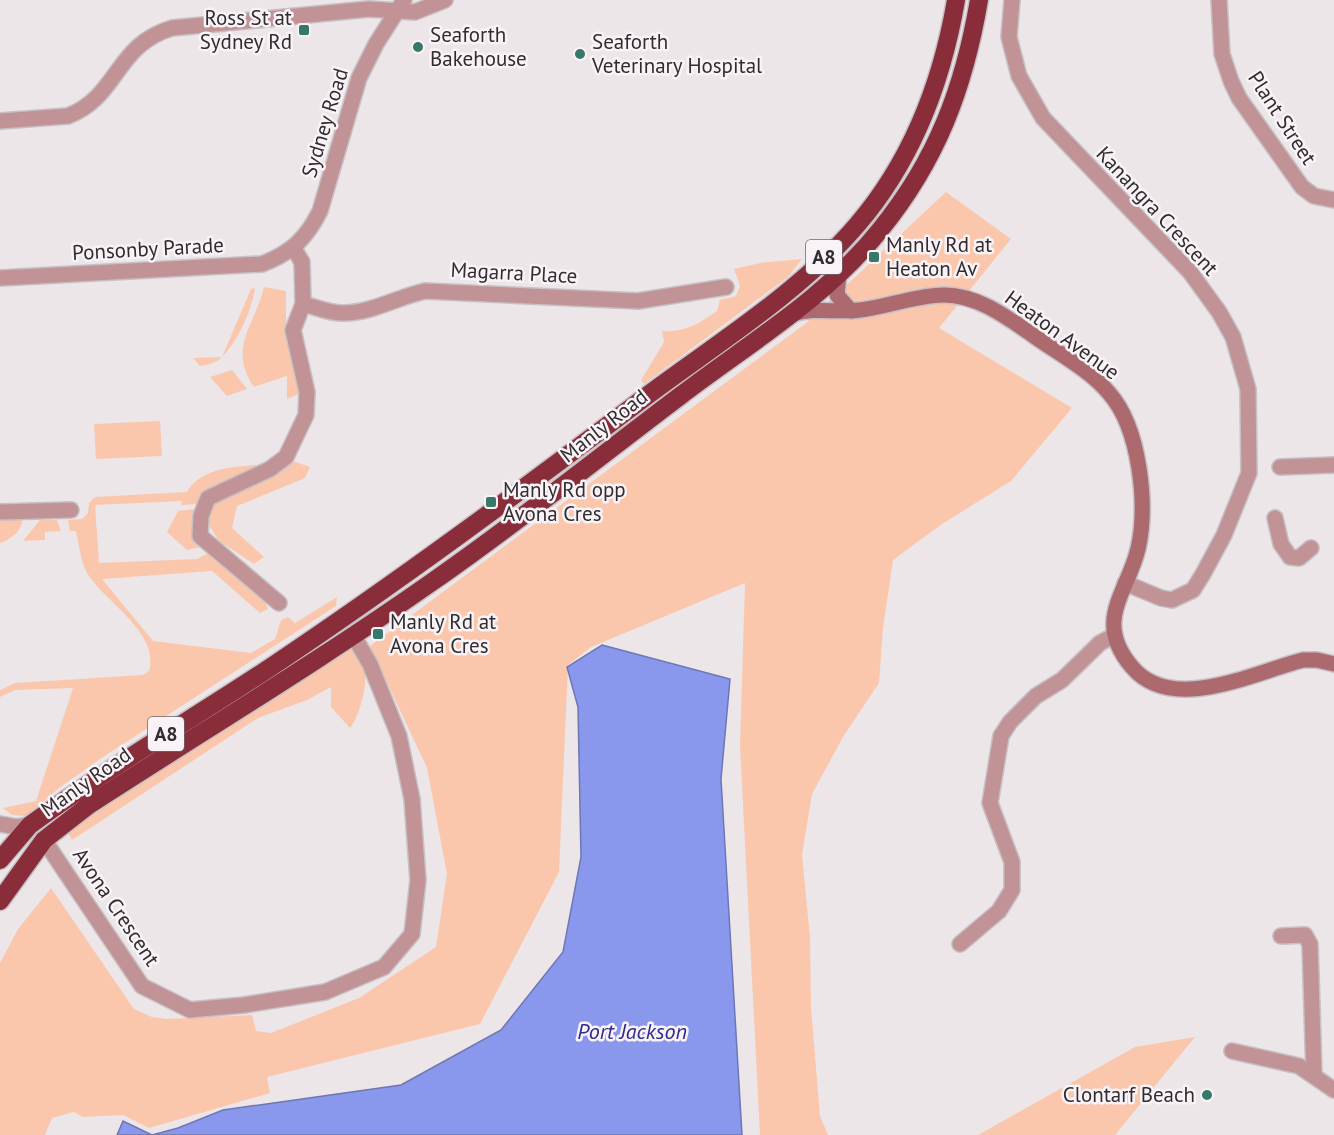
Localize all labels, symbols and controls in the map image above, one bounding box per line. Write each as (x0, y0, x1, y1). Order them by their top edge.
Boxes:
place label: Ross St at Sydney Rd (200, 4, 292, 55)
place label: Seaforth Bakehouse (430, 21, 527, 72)
marker: Ross St at Sydney Rd (297, 23, 311, 37)
place label: Seaforth Veterinary Hospital (591, 28, 762, 79)
marker: Seaforth Bakehouse (411, 40, 425, 54)
marker: Seaforth Veterinary Hospital (573, 47, 587, 61)
street label: Sydney Road (295, 65, 354, 181)
street label: Plant Street (1242, 66, 1323, 170)
street label: Kanangra Crescent (1091, 140, 1224, 281)
street label: Ponsonby Parade (71, 231, 225, 266)
place label: Manly Rd at Heaton Av (886, 231, 992, 282)
road number: A8 (806, 240, 842, 274)
marker: Manly Rd at Heaton Av (867, 250, 881, 264)
street label: Magarra Place (450, 256, 578, 289)
street label: Heaton Avenue (1000, 284, 1125, 385)
street label: Manly Road (555, 383, 653, 468)
place label: Manly Rd opp Avona Cres (503, 476, 626, 527)
marker: Manly Rd opp Avona Cres (484, 495, 498, 509)
place label: Manly Rd at Avona Cres (390, 608, 496, 659)
marker: Manly Rd at Avona Cres (371, 627, 385, 641)
road number: A8 (148, 717, 184, 751)
street label: Manly Road (35, 741, 136, 822)
street label: Avona Crescent (67, 842, 166, 971)
water label: Port Jackson (577, 1017, 687, 1045)
place label: Clontarf Beach (1063, 1081, 1195, 1108)
marker: Clontarf Beach (1200, 1088, 1214, 1102)

